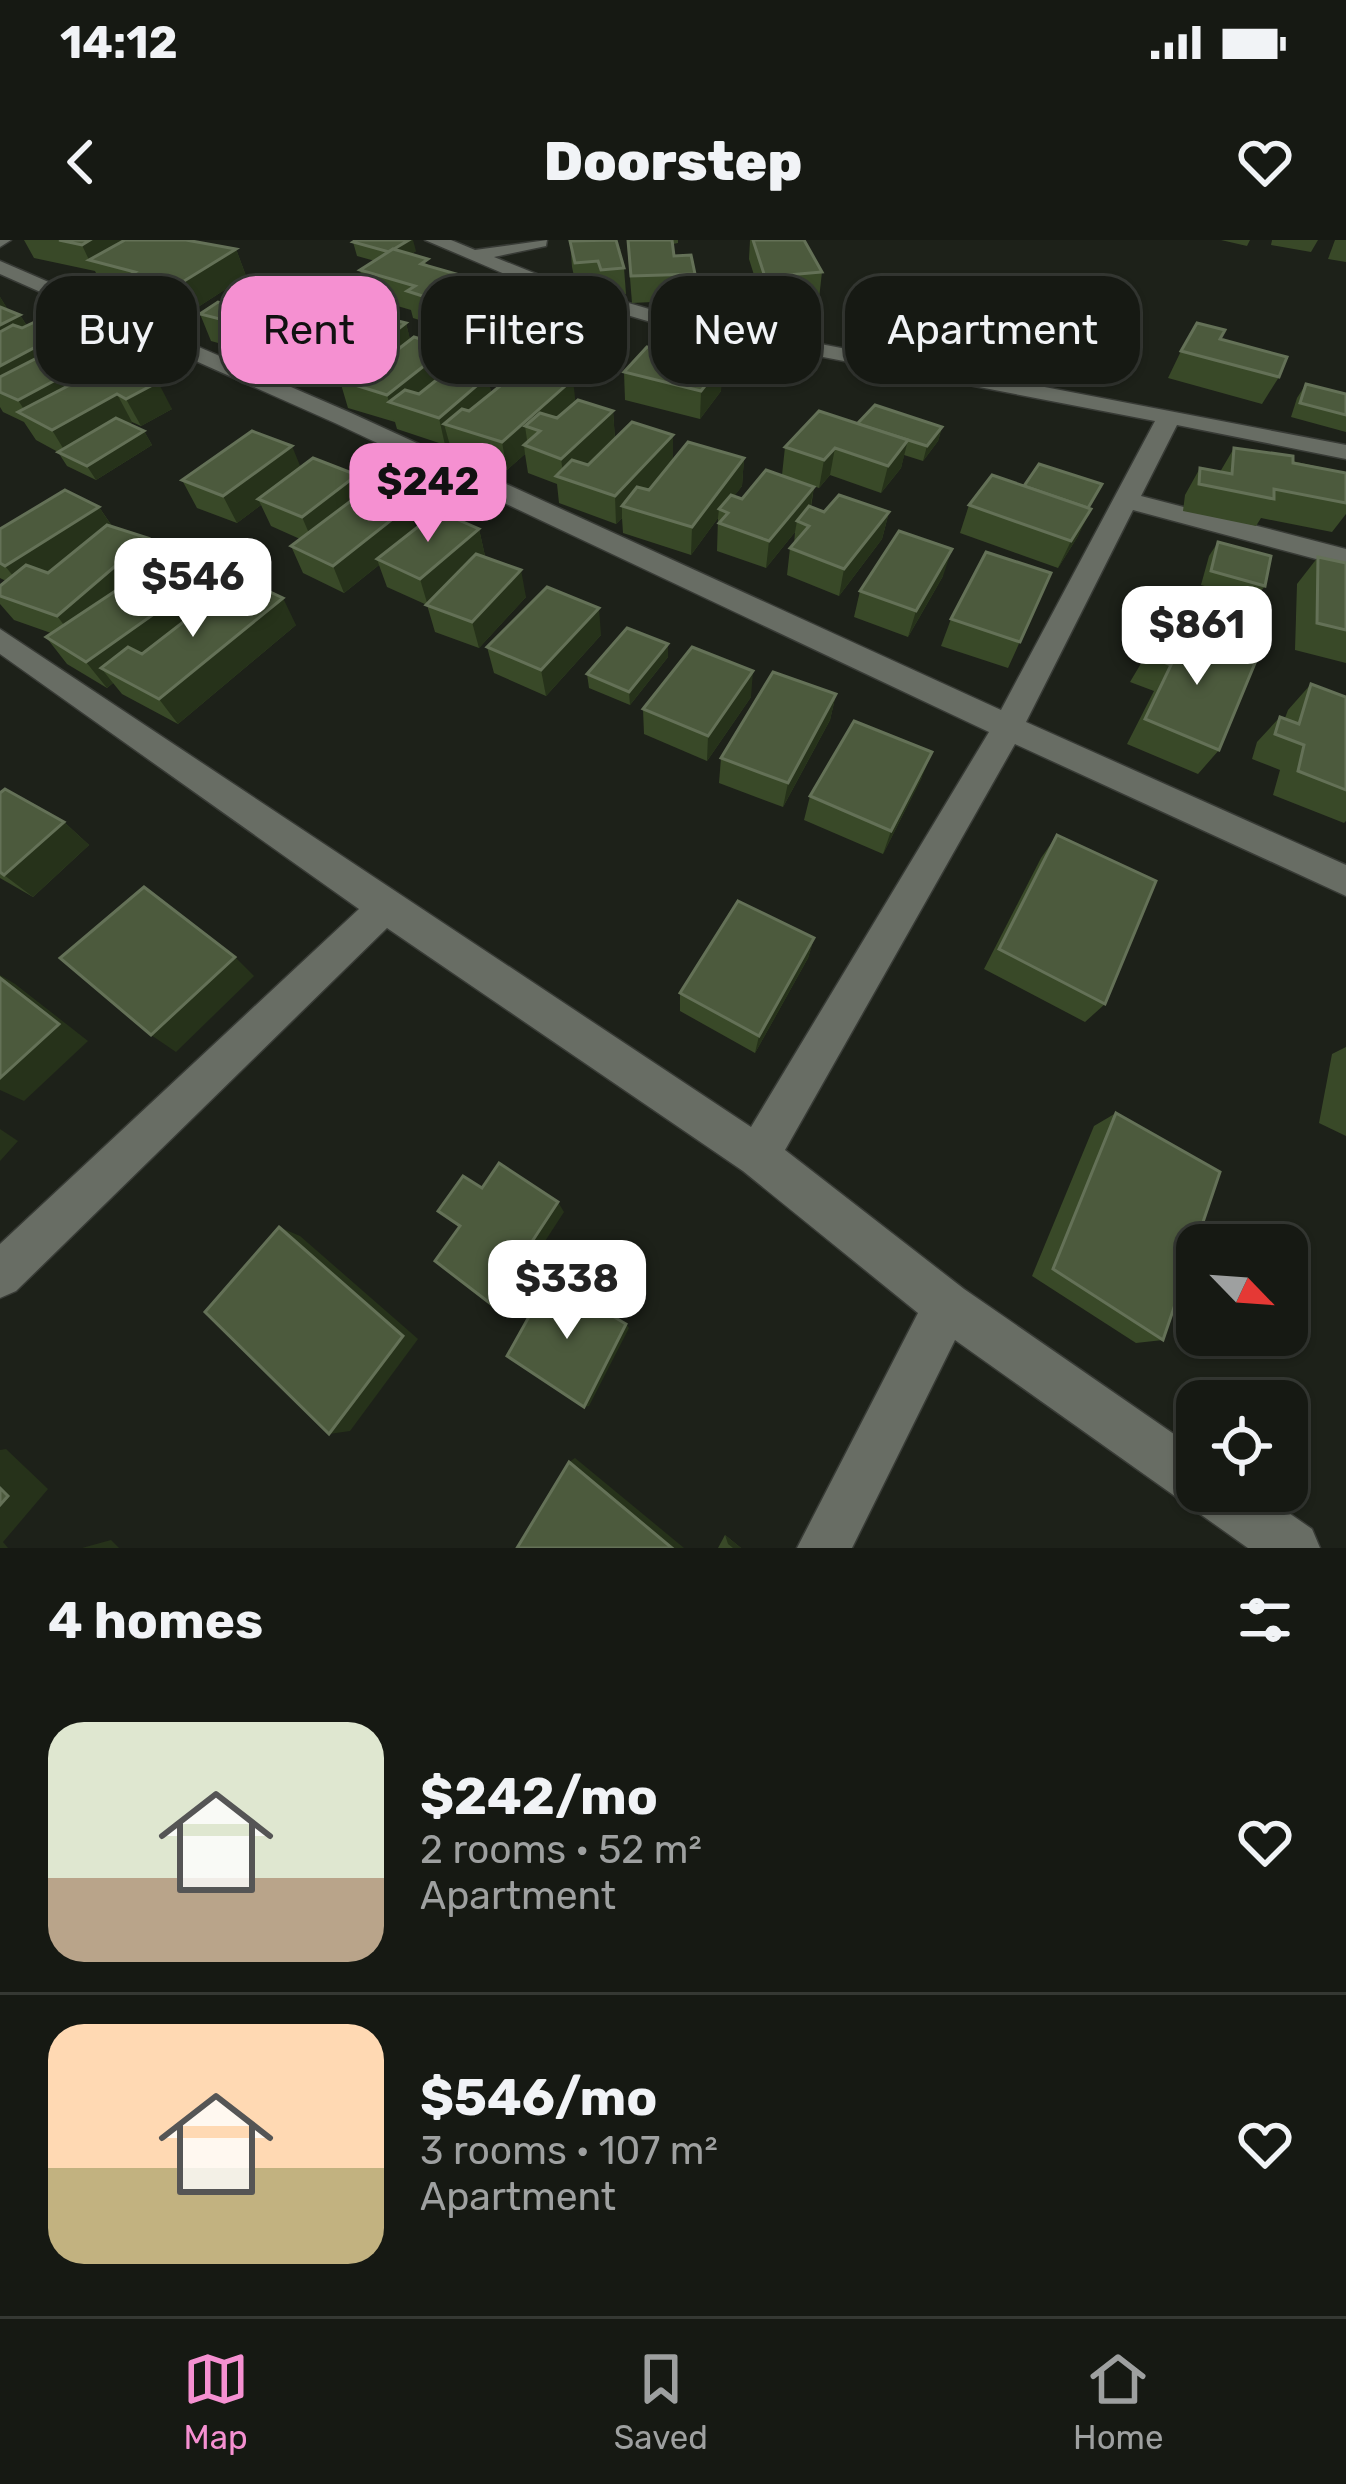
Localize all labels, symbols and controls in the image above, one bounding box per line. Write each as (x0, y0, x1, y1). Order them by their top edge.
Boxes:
text: 14:12 (60, 16, 178, 69)
icon: back (48, 129, 114, 195)
icon: heart (1232, 129, 1298, 195)
text: Doorstep (544, 130, 802, 194)
chip: Buy (36, 276, 197, 384)
chip: Rent (221, 276, 397, 384)
chip: Filters (421, 276, 627, 384)
chip: New (651, 276, 821, 384)
chip: Apartment (845, 276, 1140, 384)
pin: $242 (357, 443, 499, 545)
text: $242 (376, 459, 480, 505)
pin: $546 (122, 538, 264, 640)
text: $546 (141, 554, 245, 600)
pin: $861 (1126, 586, 1268, 688)
text: $861 (1149, 602, 1245, 648)
north arrow (1176, 1224, 1308, 1356)
map controls (1176, 1224, 1308, 1512)
pin: $338 (496, 1240, 638, 1342)
text: $338 (515, 1256, 619, 1302)
button: locate (1176, 1380, 1308, 1512)
icon: filters (1232, 1587, 1298, 1653)
text: 4 homes (48, 1590, 263, 1651)
text: $242/mo (420, 1766, 658, 1827)
icon: home (144, 1770, 288, 1914)
icon: heart (1232, 1809, 1298, 1875)
text: 2 rooms · 52 m² (420, 1827, 702, 1873)
text: Apartment (420, 1873, 616, 1919)
text: $546/mo (420, 2067, 657, 2128)
icon: home (144, 2072, 288, 2216)
icon: heart (1232, 2111, 1298, 2177)
text: 3 rooms · 107 m² (420, 2128, 718, 2174)
text: Apartment (420, 2174, 616, 2220)
tab: Map (183, 2346, 249, 2457)
tab: Saved (614, 2346, 708, 2457)
tab: Home (1073, 2346, 1163, 2457)

